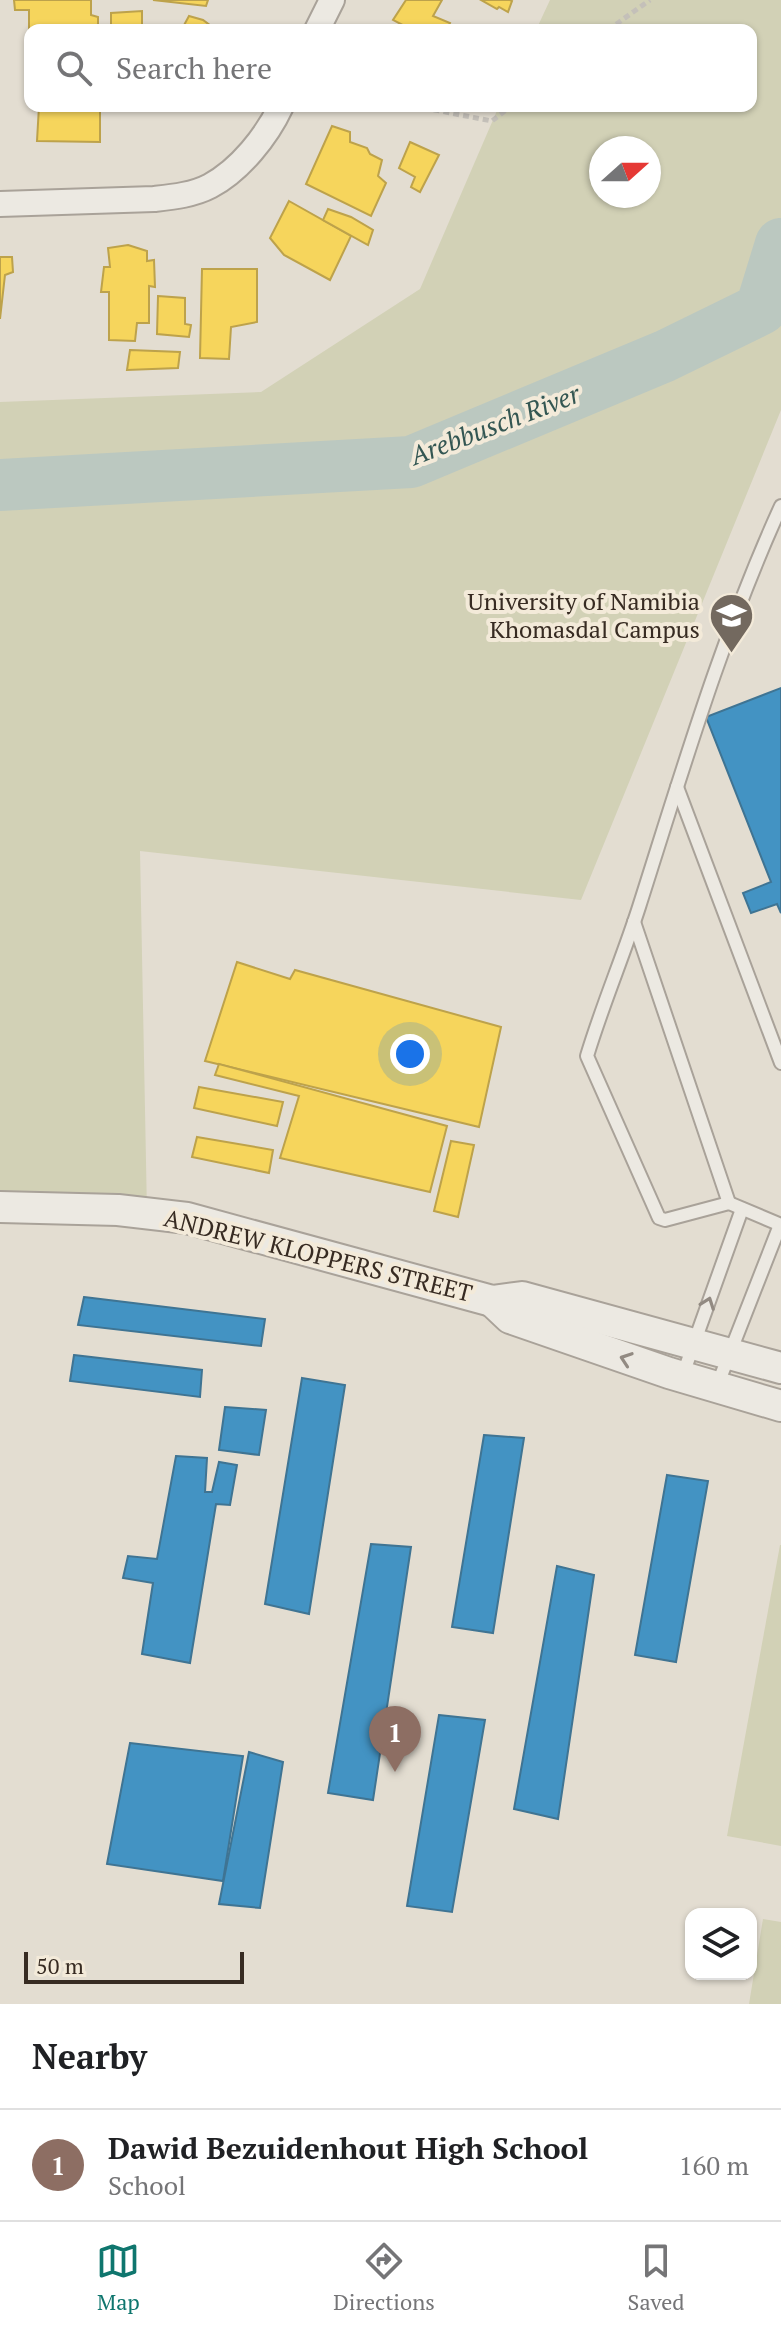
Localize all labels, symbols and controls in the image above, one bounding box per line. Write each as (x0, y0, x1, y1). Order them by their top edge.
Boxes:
search box (24, 24, 757, 112)
icon: search (52, 46, 96, 90)
text: Search here (116, 48, 272, 88)
north arrow (589, 136, 661, 208)
water label: Arebbusch River (403, 376, 585, 473)
place label: University of Namibia Khomasdal Campus (468, 585, 700, 645)
school or university icon: University of Namibia Khomasdal Campus (707, 592, 755, 655)
your location (390, 1034, 430, 1074)
street label: ANDREW KLOPPERS STREET (161, 1201, 476, 1309)
one-way arrow (698, 1297, 715, 1311)
one-way arrow (620, 1352, 634, 1368)
pin: 1 (369, 1706, 421, 1772)
map controls (685, 1908, 757, 1980)
button: layers (685, 1908, 757, 1980)
scale bar (24, 1948, 244, 1984)
text: 50 m (36, 1951, 84, 1980)
text: Nearby (32, 2034, 147, 2079)
text: Dawid Bezuidenhout High School (108, 2128, 588, 2168)
text: 1 (51, 2148, 65, 2182)
text: 160 m (679, 2148, 749, 2182)
text: School (108, 2168, 186, 2202)
tab: Map (96, 2239, 140, 2316)
tab: Directions (333, 2239, 435, 2316)
tab: Saved (628, 2239, 685, 2316)

